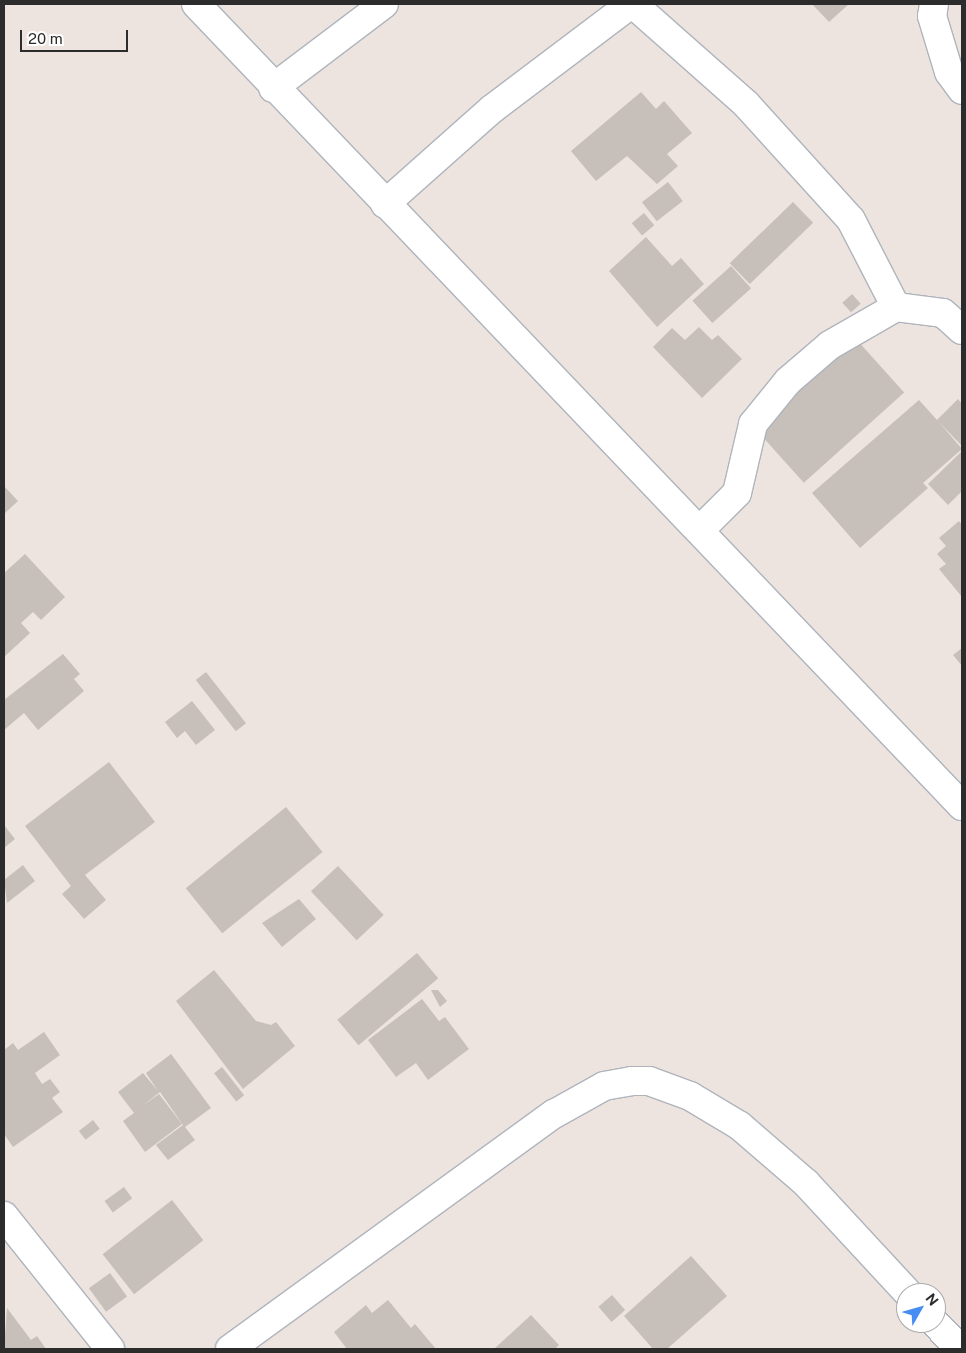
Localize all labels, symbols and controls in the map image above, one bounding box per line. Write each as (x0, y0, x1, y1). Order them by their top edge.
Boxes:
scale bar (22, 20, 130, 52)
text: 20 m (28, 30, 63, 47)
north arrow (896, 1283, 946, 1333)
text: N (922, 1290, 942, 1309)

